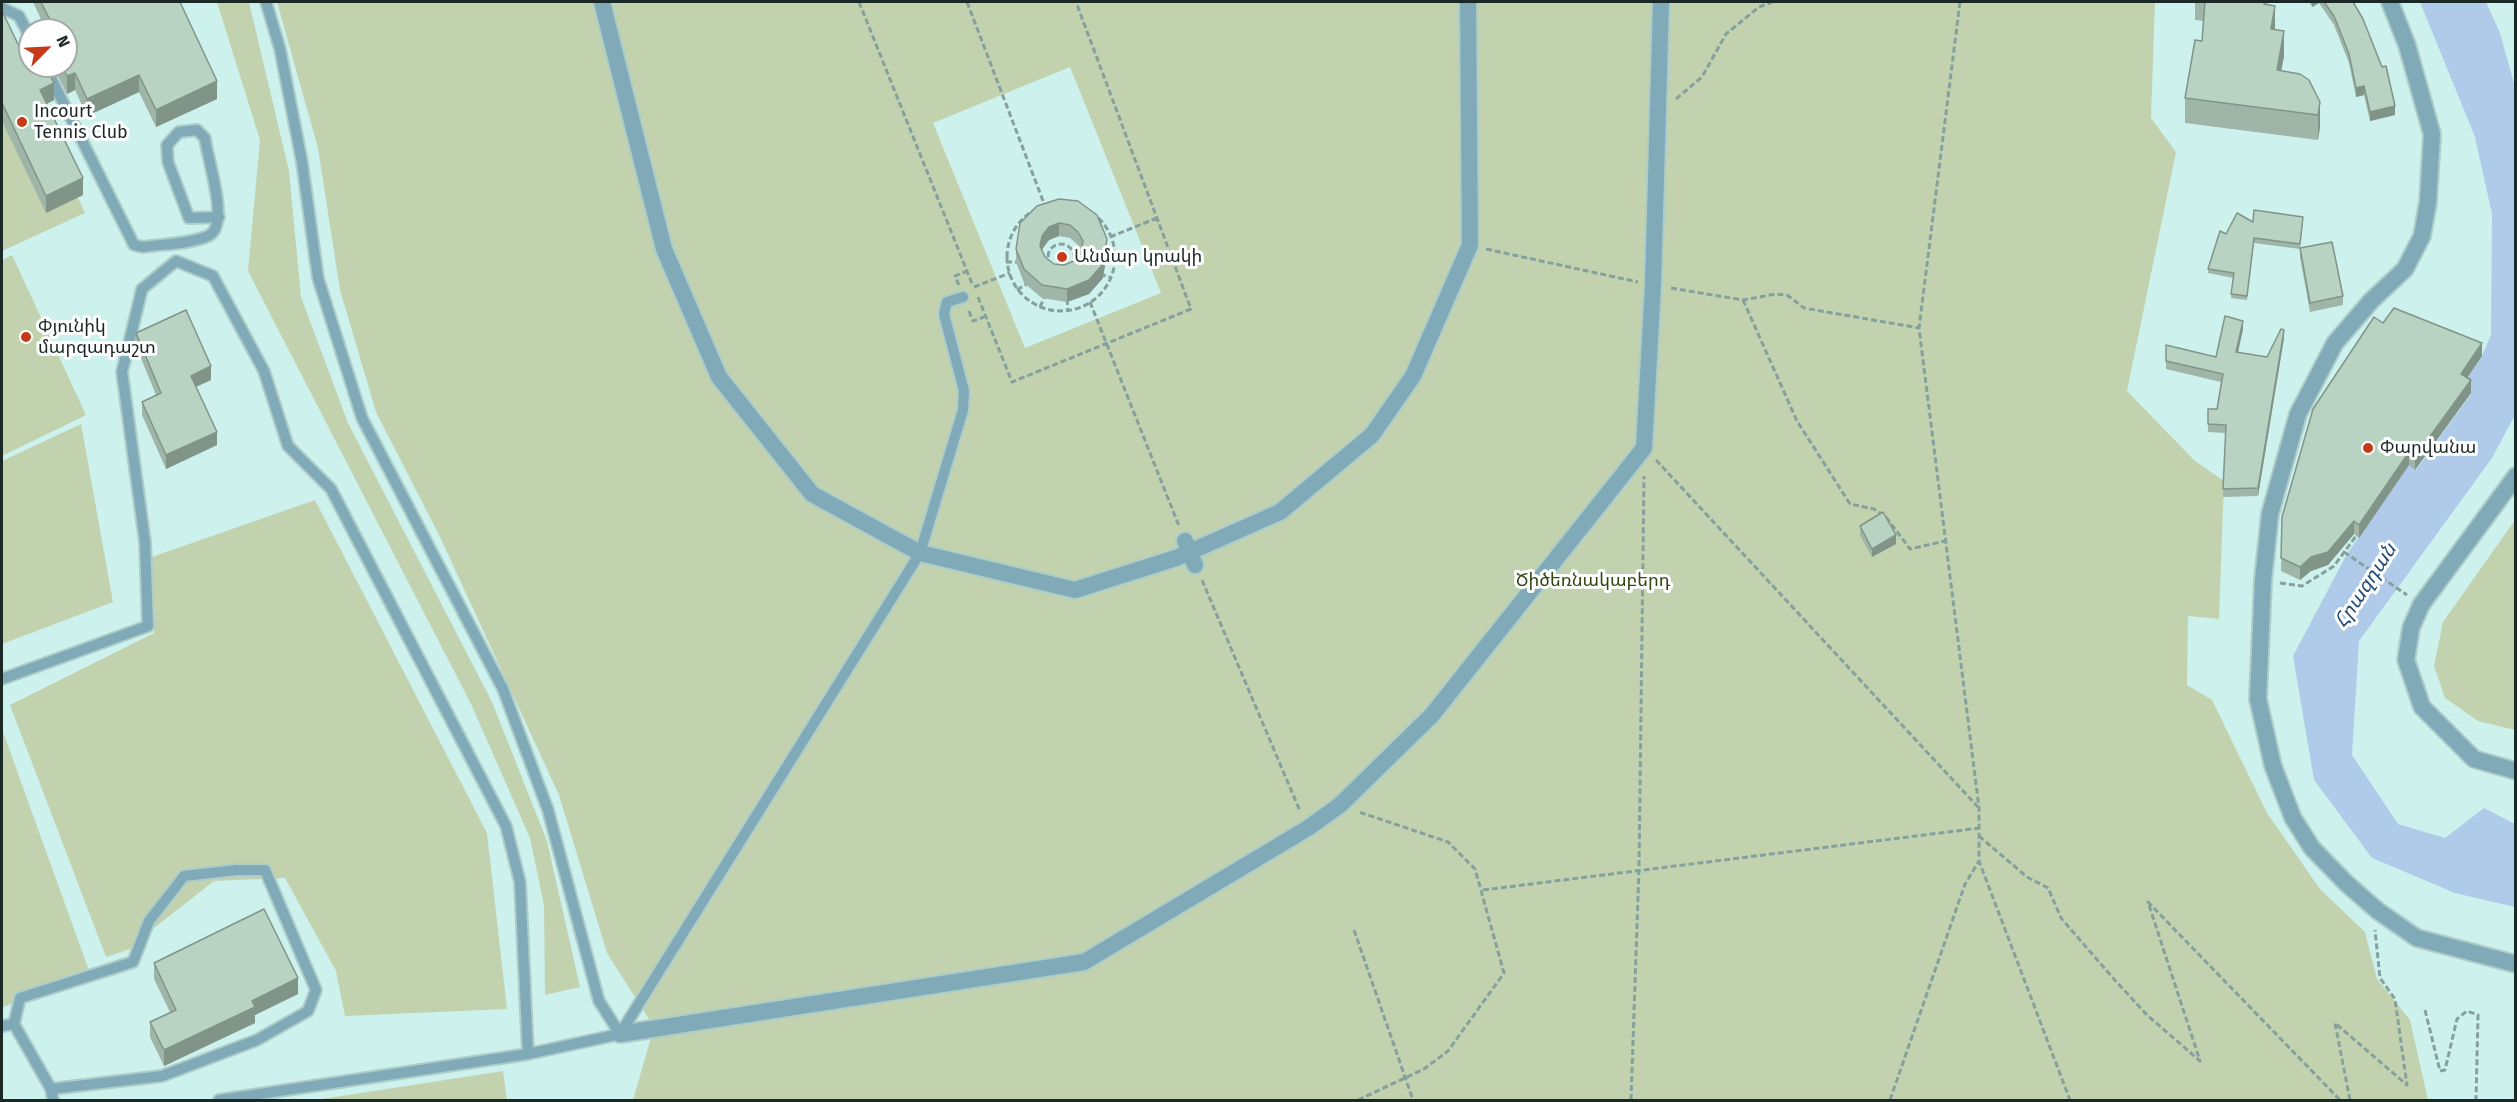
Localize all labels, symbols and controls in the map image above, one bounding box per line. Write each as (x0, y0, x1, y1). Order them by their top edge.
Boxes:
north arrow (18, 18, 78, 78)
text: N (52, 33, 74, 50)
place label: Incourt Tennis Club (34, 101, 128, 144)
marker: Incourt Tennis Club (15, 115, 29, 129)
place label: Անմար կրակի (1074, 246, 1202, 268)
marker: Անմար կրակի (1055, 250, 1069, 264)
place label: Փյունիկ մարզադաշտ (38, 316, 156, 358)
marker: Փյունիկ մարզադաշտ (19, 330, 33, 344)
place label: Փարվանա (2380, 437, 2476, 459)
marker: Փարվանա (2361, 441, 2375, 455)
water label: Հրազդան (2330, 539, 2402, 633)
park label: Ծիծեռնակաբերդ (1516, 570, 1670, 592)

